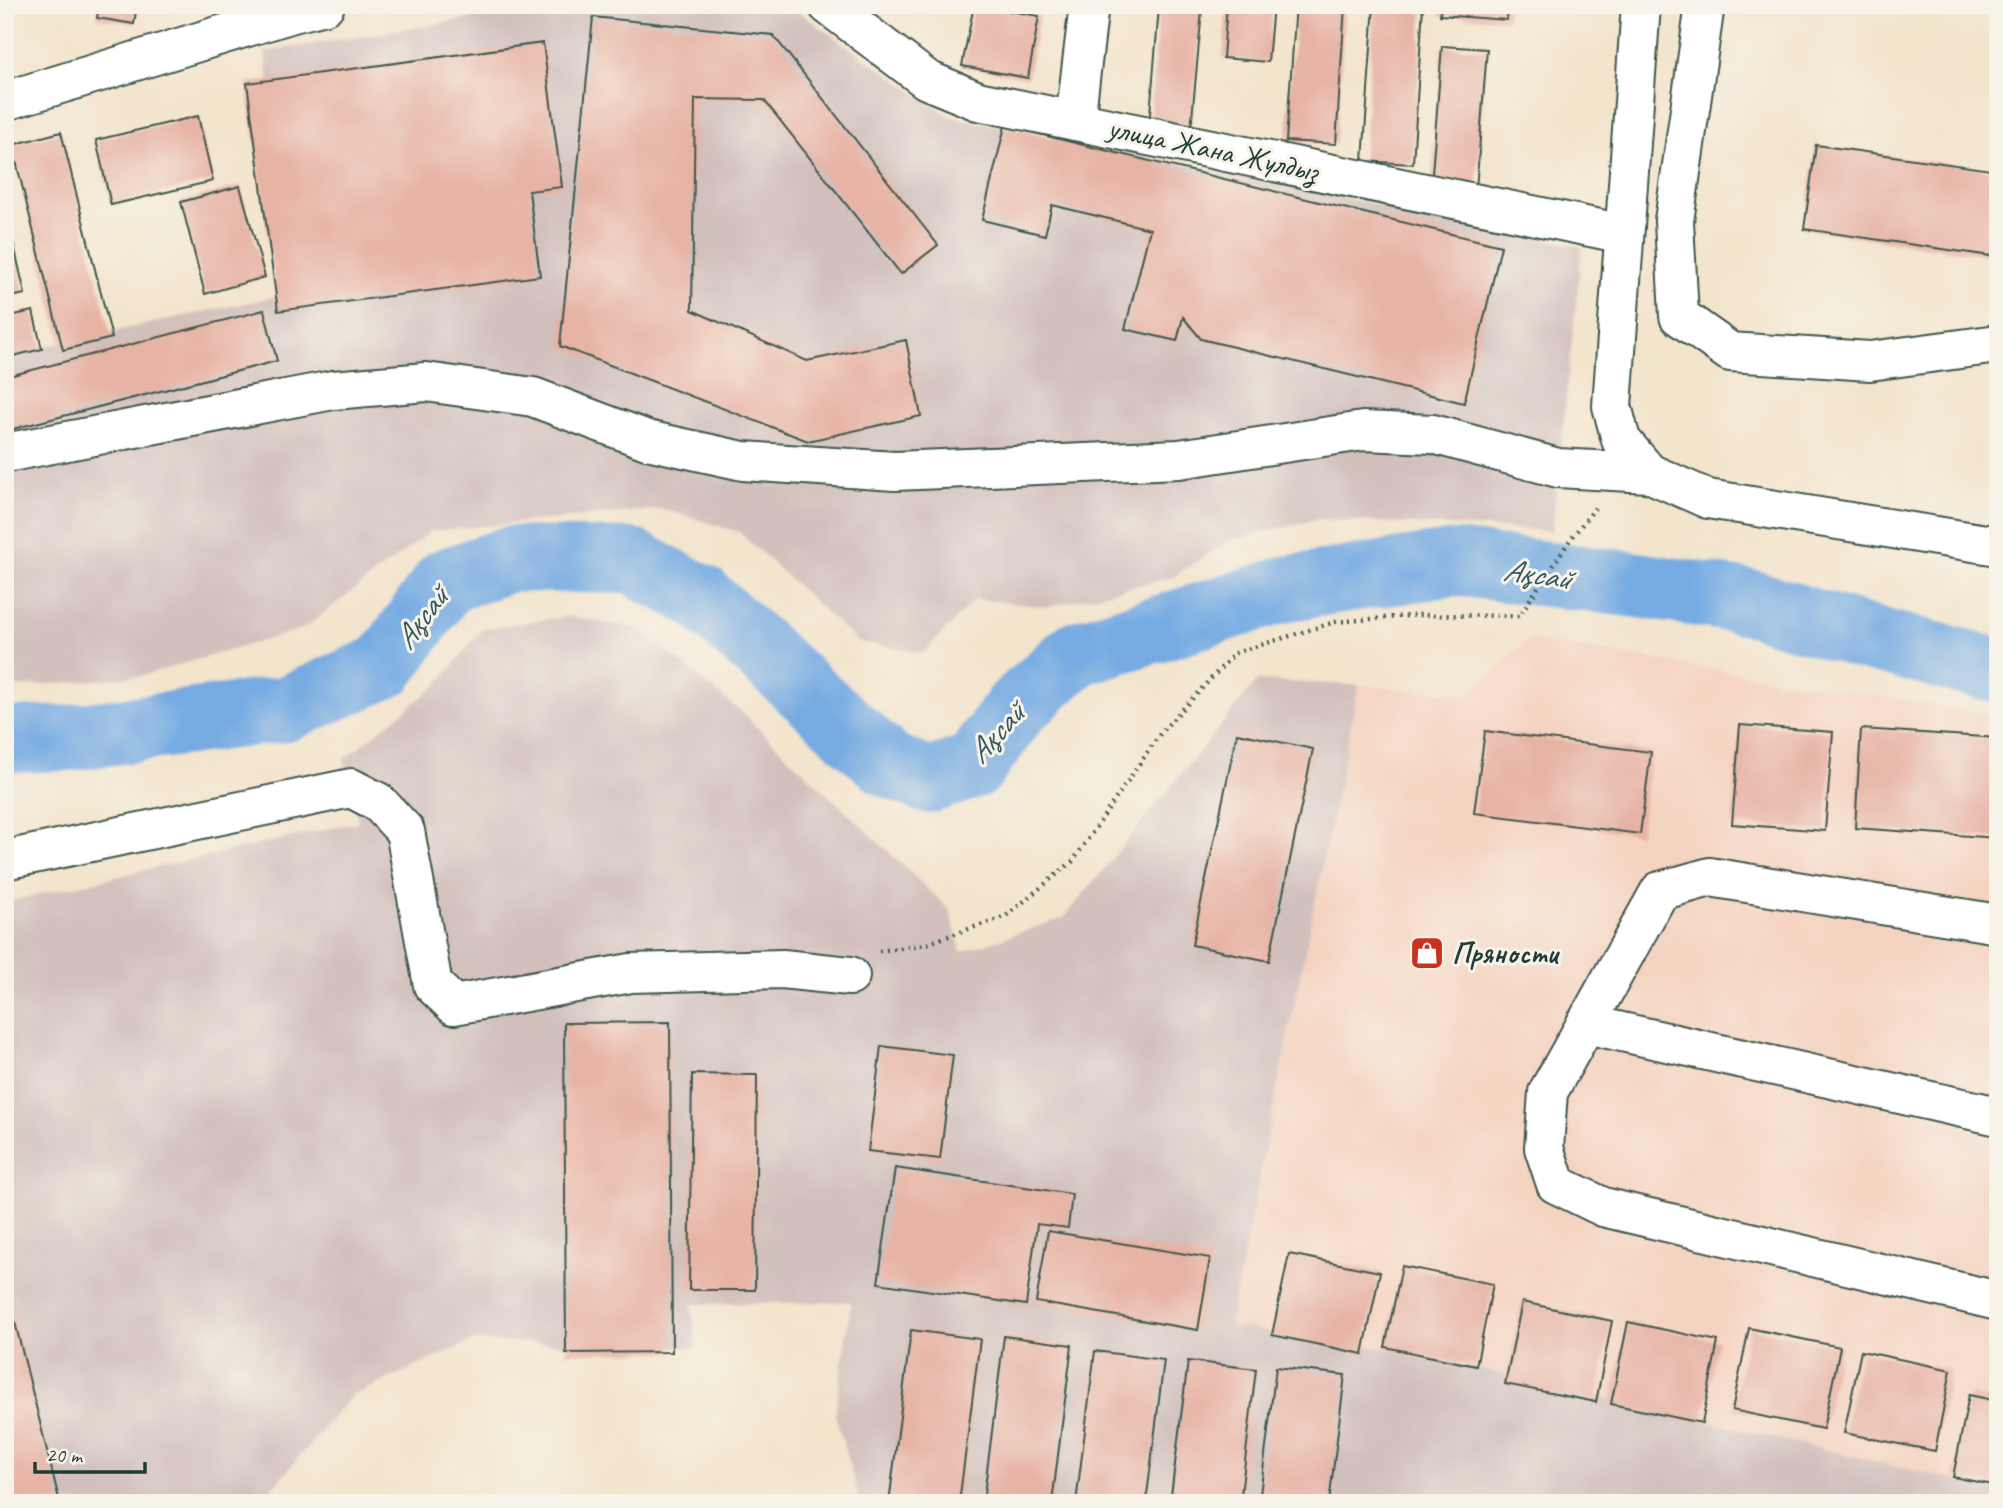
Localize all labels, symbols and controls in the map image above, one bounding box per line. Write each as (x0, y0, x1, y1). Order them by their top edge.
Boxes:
street label: улица Жана Жулдыз (1103, 108, 1324, 190)
water label: Ақсай (1501, 549, 1580, 600)
water label: Ақсай (384, 574, 462, 657)
water label: Ақсай (958, 689, 1038, 772)
shop icon: Пряности (1408, 934, 1446, 972)
place label: Пряности (1452, 934, 1560, 972)
scale bar (35, 1431, 145, 1475)
text: 20 m (46, 1442, 84, 1468)

